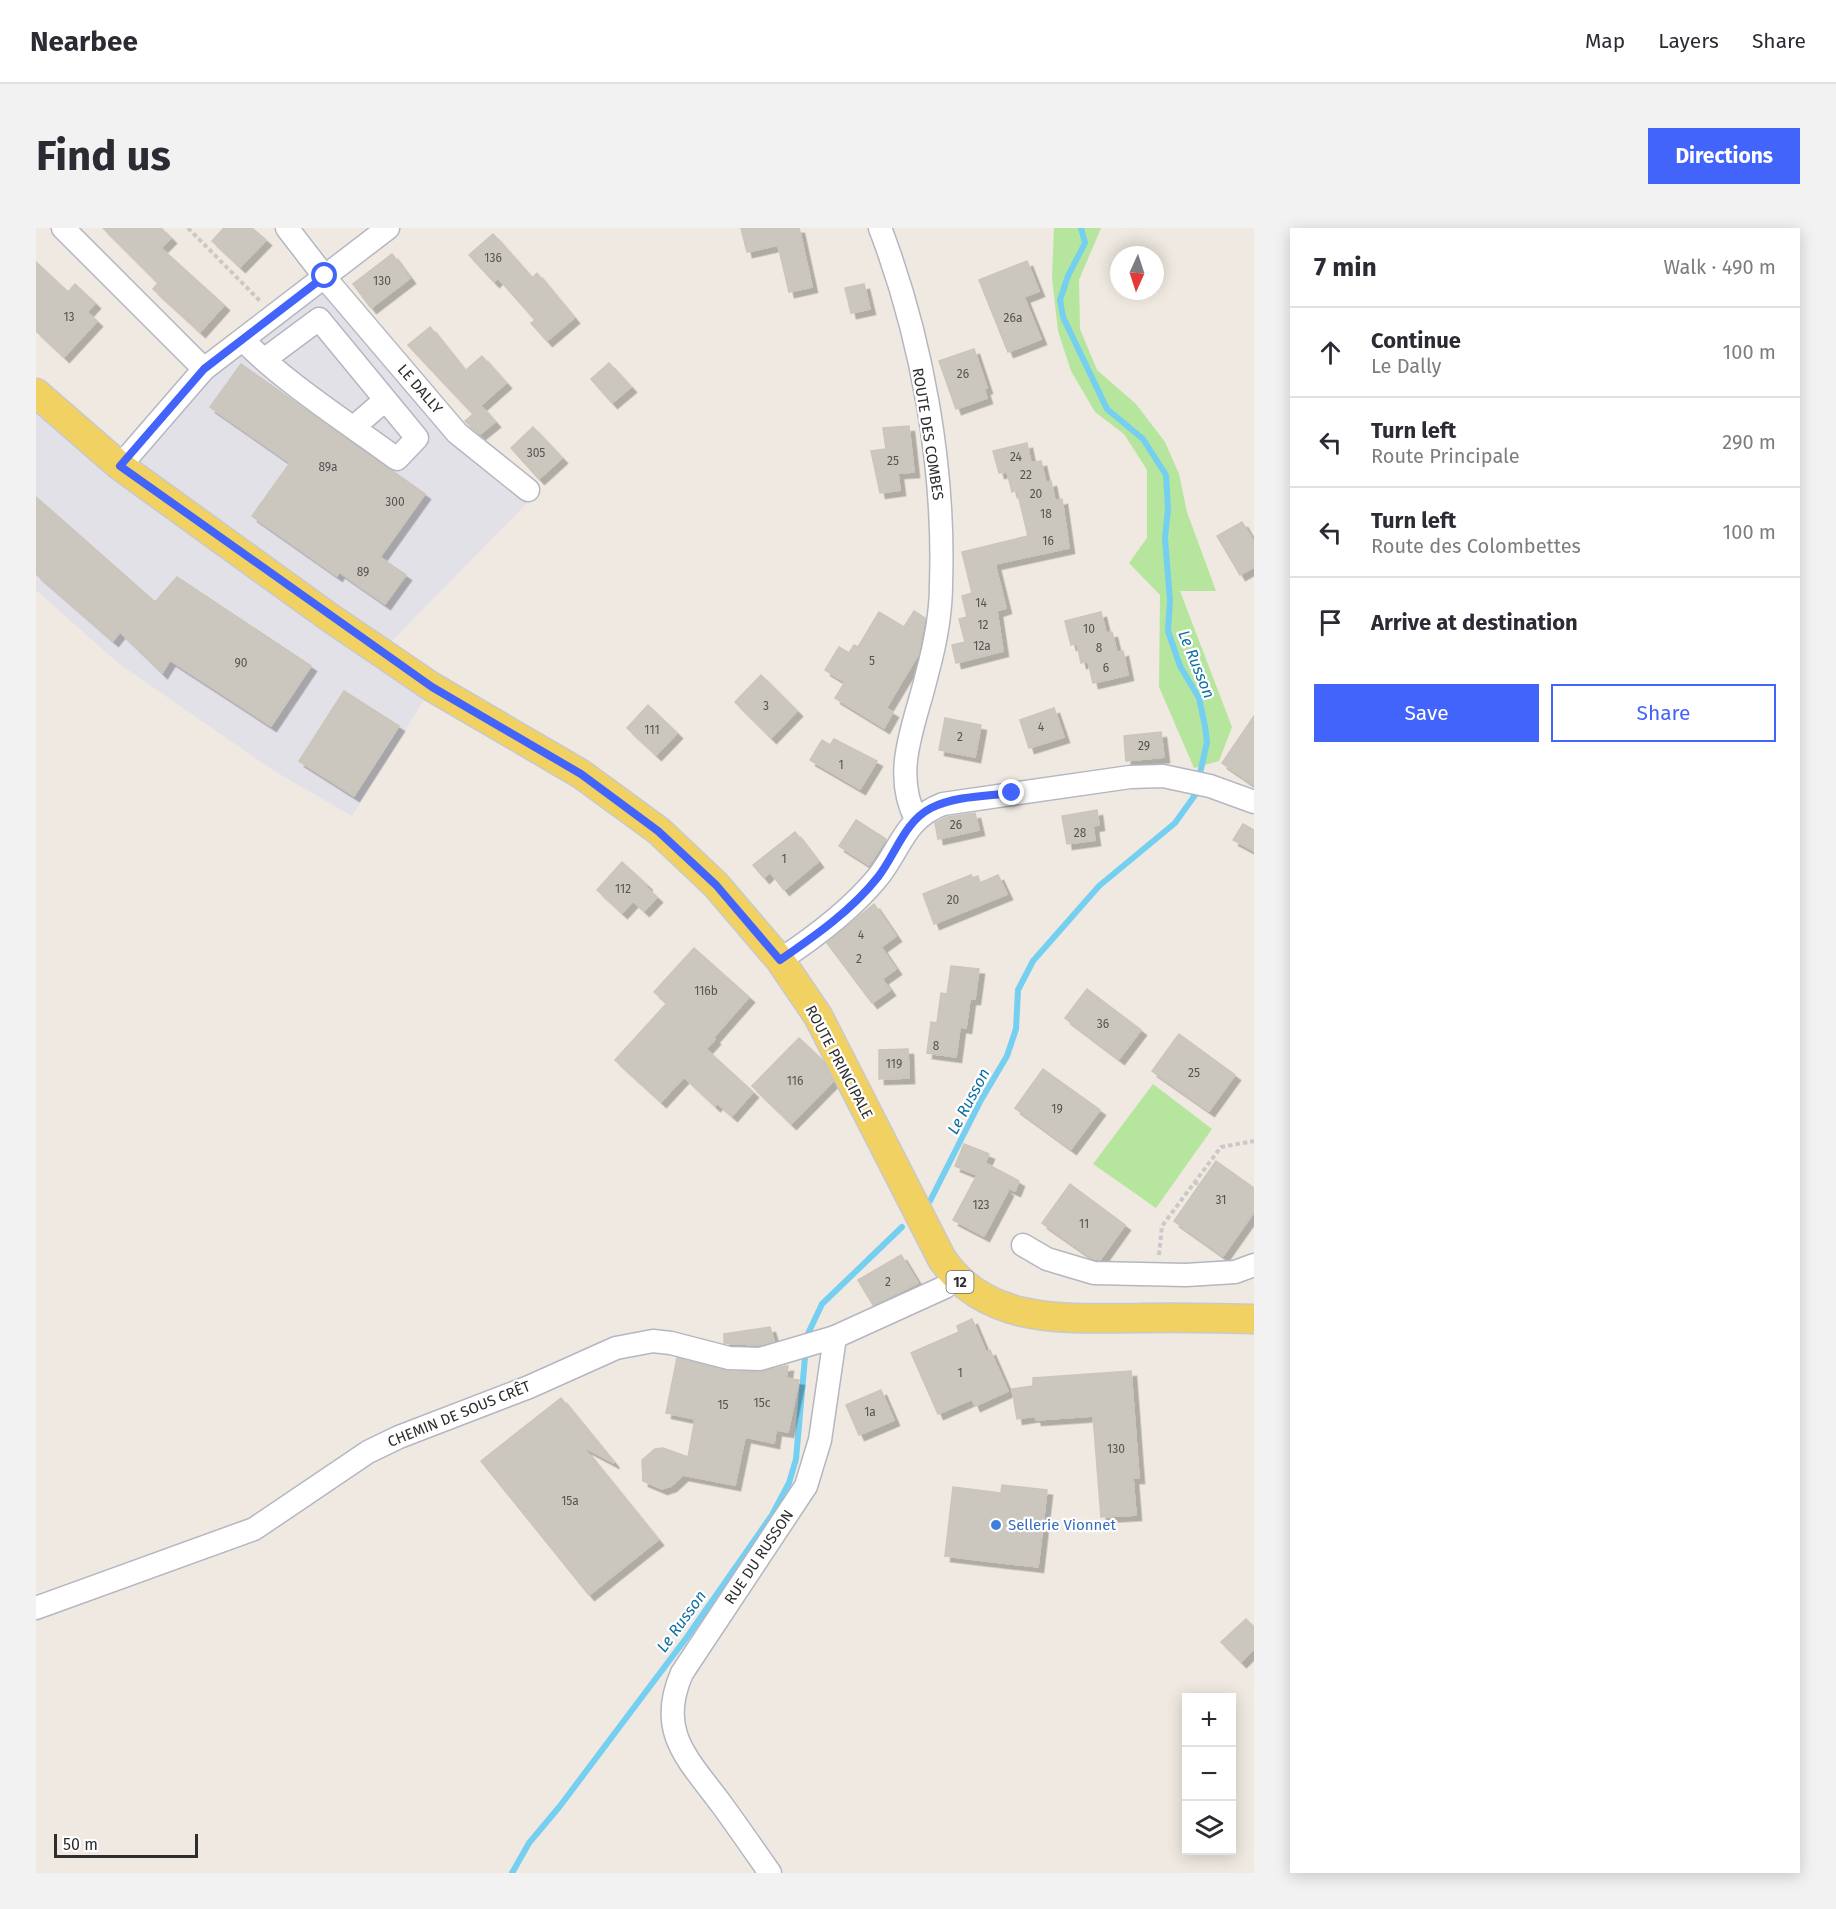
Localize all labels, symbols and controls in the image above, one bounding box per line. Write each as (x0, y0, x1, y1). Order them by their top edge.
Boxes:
text: Nearbee (30, 25, 138, 58)
text: Map (1585, 28, 1625, 54)
text: Layers (1658, 28, 1719, 54)
text: Share (1752, 28, 1806, 54)
button: Directions (1648, 128, 1800, 184)
text: Find us (36, 131, 171, 181)
north arrow (1110, 246, 1164, 300)
house number: 136 (484, 251, 502, 265)
text: 7 min (1314, 252, 1377, 283)
text: Walk · 490 m (1664, 255, 1776, 279)
route start (311, 262, 337, 288)
house number: 130 (373, 274, 391, 288)
house number: 13 (63, 310, 75, 324)
house number: 26a (1004, 311, 1022, 325)
text: Continue (1371, 327, 1461, 354)
icon: ahead (1314, 336, 1347, 369)
text: 100 m (1723, 340, 1776, 364)
text: Le Dally (1371, 354, 1441, 378)
street label: LE DALLY (394, 361, 447, 418)
street label: ROUTE DES COMBES (909, 366, 947, 502)
house number: 26 (957, 367, 969, 381)
text: Turn left (1371, 417, 1456, 444)
icon: left (1314, 426, 1347, 459)
text: 290 m (1722, 430, 1776, 454)
text: Route Principale (1371, 444, 1520, 468)
house number: 305 (527, 446, 545, 460)
house number: 24 (1010, 450, 1023, 464)
house number: 25 (887, 454, 899, 468)
house number: 89a (318, 460, 338, 474)
house number: 22 (1020, 468, 1032, 482)
house number: 20 (1030, 487, 1043, 501)
house number: 300 (385, 495, 405, 509)
house number: 18 (1040, 507, 1052, 521)
text: Turn left (1371, 507, 1456, 534)
icon: left (1314, 516, 1347, 549)
text: 100 m (1723, 520, 1776, 544)
house number: 16 (1042, 534, 1054, 548)
text: Route des Colombettes (1371, 534, 1581, 558)
house number: 89 (357, 565, 369, 579)
house number: 14 (975, 596, 987, 610)
icon: arrive (1314, 606, 1347, 639)
text: Arrive at destination (1371, 609, 1578, 636)
house number: 12 (977, 618, 989, 632)
house number: 10 (1083, 622, 1095, 636)
water label: Le Russon (1174, 627, 1219, 701)
house number: 12a (973, 639, 991, 653)
house number: 8 (1096, 641, 1103, 655)
house number: 5 (869, 654, 875, 668)
house number: 90 (235, 656, 248, 670)
house number: 6 (1103, 661, 1109, 675)
button: Save (1314, 684, 1539, 742)
button: Share (1551, 684, 1776, 742)
house number: 3 (763, 699, 769, 713)
house number: 4 (1038, 720, 1045, 734)
house number: 111 (644, 723, 660, 737)
house number: 2 (957, 730, 963, 744)
house number: 29 (1138, 739, 1150, 753)
house number: 1 (838, 758, 844, 772)
route end (998, 779, 1024, 805)
house number: 26 (950, 818, 962, 832)
house number: 28 (1074, 826, 1087, 840)
house number: 1 (781, 852, 787, 866)
house number: 112 (615, 882, 631, 896)
house number: 20 (947, 893, 960, 907)
house number: 4 (858, 928, 865, 942)
house number: 2 (856, 952, 862, 966)
house number: 116b (694, 984, 718, 998)
street label: ROUTE PRINCIPALE (801, 1002, 877, 1122)
house number: 36 (1097, 1017, 1109, 1031)
house number: 8 (933, 1039, 940, 1053)
house number: 119 (886, 1057, 902, 1071)
water label: Le Russon (943, 1065, 994, 1137)
house number: 25 (1188, 1066, 1200, 1080)
house number: 116 (787, 1074, 803, 1088)
house number: 19 (1051, 1102, 1063, 1116)
house number: 31 (1216, 1193, 1226, 1207)
house number: 123 (972, 1198, 990, 1212)
house number: 11 (1079, 1217, 1089, 1231)
road number: 12 (946, 1271, 974, 1293)
house number: 2 (885, 1275, 891, 1289)
house number: 1 (957, 1366, 963, 1380)
street label: CHEMIN DE SOUS CRÊT (385, 1377, 533, 1451)
house number: 15c (754, 1396, 771, 1410)
house number: 15 (717, 1398, 729, 1412)
house number: 1a (864, 1405, 876, 1419)
house number: 130 (1107, 1442, 1125, 1456)
house number: 15a (561, 1494, 579, 1508)
street label: RUE DU RUSSON (721, 1506, 797, 1608)
place label: Sellerie Vionnet (1008, 1516, 1116, 1534)
marker: Sellerie Vionnet (989, 1518, 1003, 1532)
water label: Le Russon (653, 1587, 710, 1656)
map controls (1182, 1693, 1236, 1855)
button: + (1182, 1693, 1236, 1747)
button: − (1182, 1747, 1236, 1801)
button: layers (1182, 1801, 1236, 1855)
scale bar (54, 1831, 198, 1858)
text: 50 m (63, 1835, 98, 1854)

